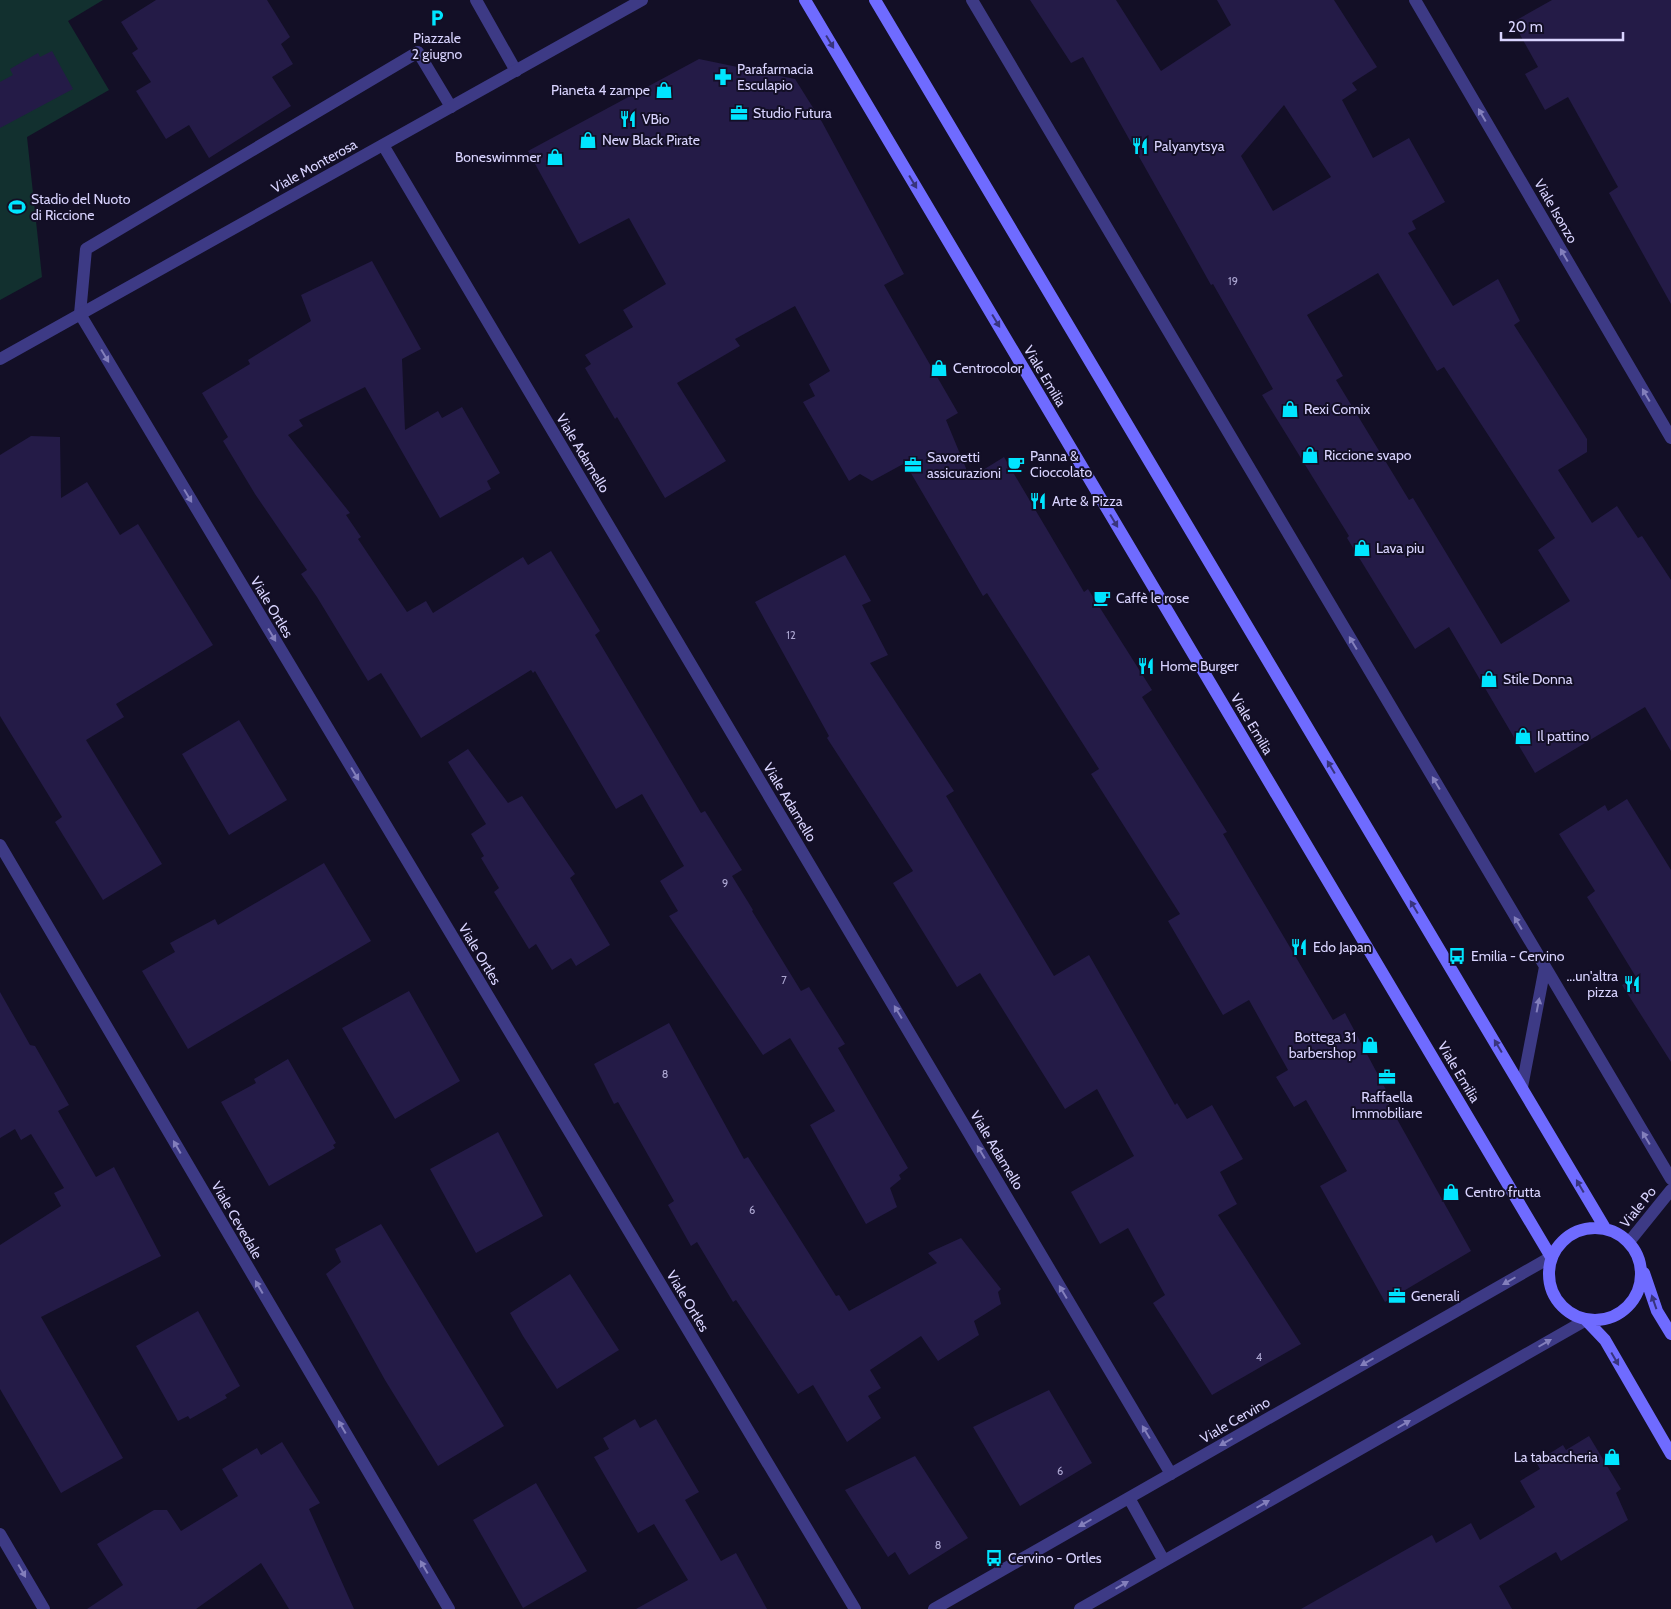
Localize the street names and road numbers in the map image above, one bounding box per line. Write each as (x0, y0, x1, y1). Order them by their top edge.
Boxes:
street label: Viale Monterosa (268, 135, 360, 197)
street label: Viale Isonzo (1530, 176, 1582, 247)
street label: Viale Emilia (1020, 342, 1070, 410)
street label: Viale Adamello (552, 410, 614, 496)
street label: Viale Ortles (247, 573, 297, 641)
street label: Viale Emilia (1227, 690, 1277, 758)
street label: Viale Adamello (759, 759, 821, 845)
street label: Viale Ortles (455, 920, 505, 988)
street label: Viale Emilia (1434, 1038, 1484, 1106)
street label: Viale Adamello (966, 1107, 1028, 1193)
street label: Viale Cevedale (208, 1178, 266, 1262)
street label: Viale Po (1616, 1182, 1660, 1231)
street label: Viale Ortles (663, 1267, 713, 1335)
street label: Viale Cervino (1197, 1393, 1273, 1447)

